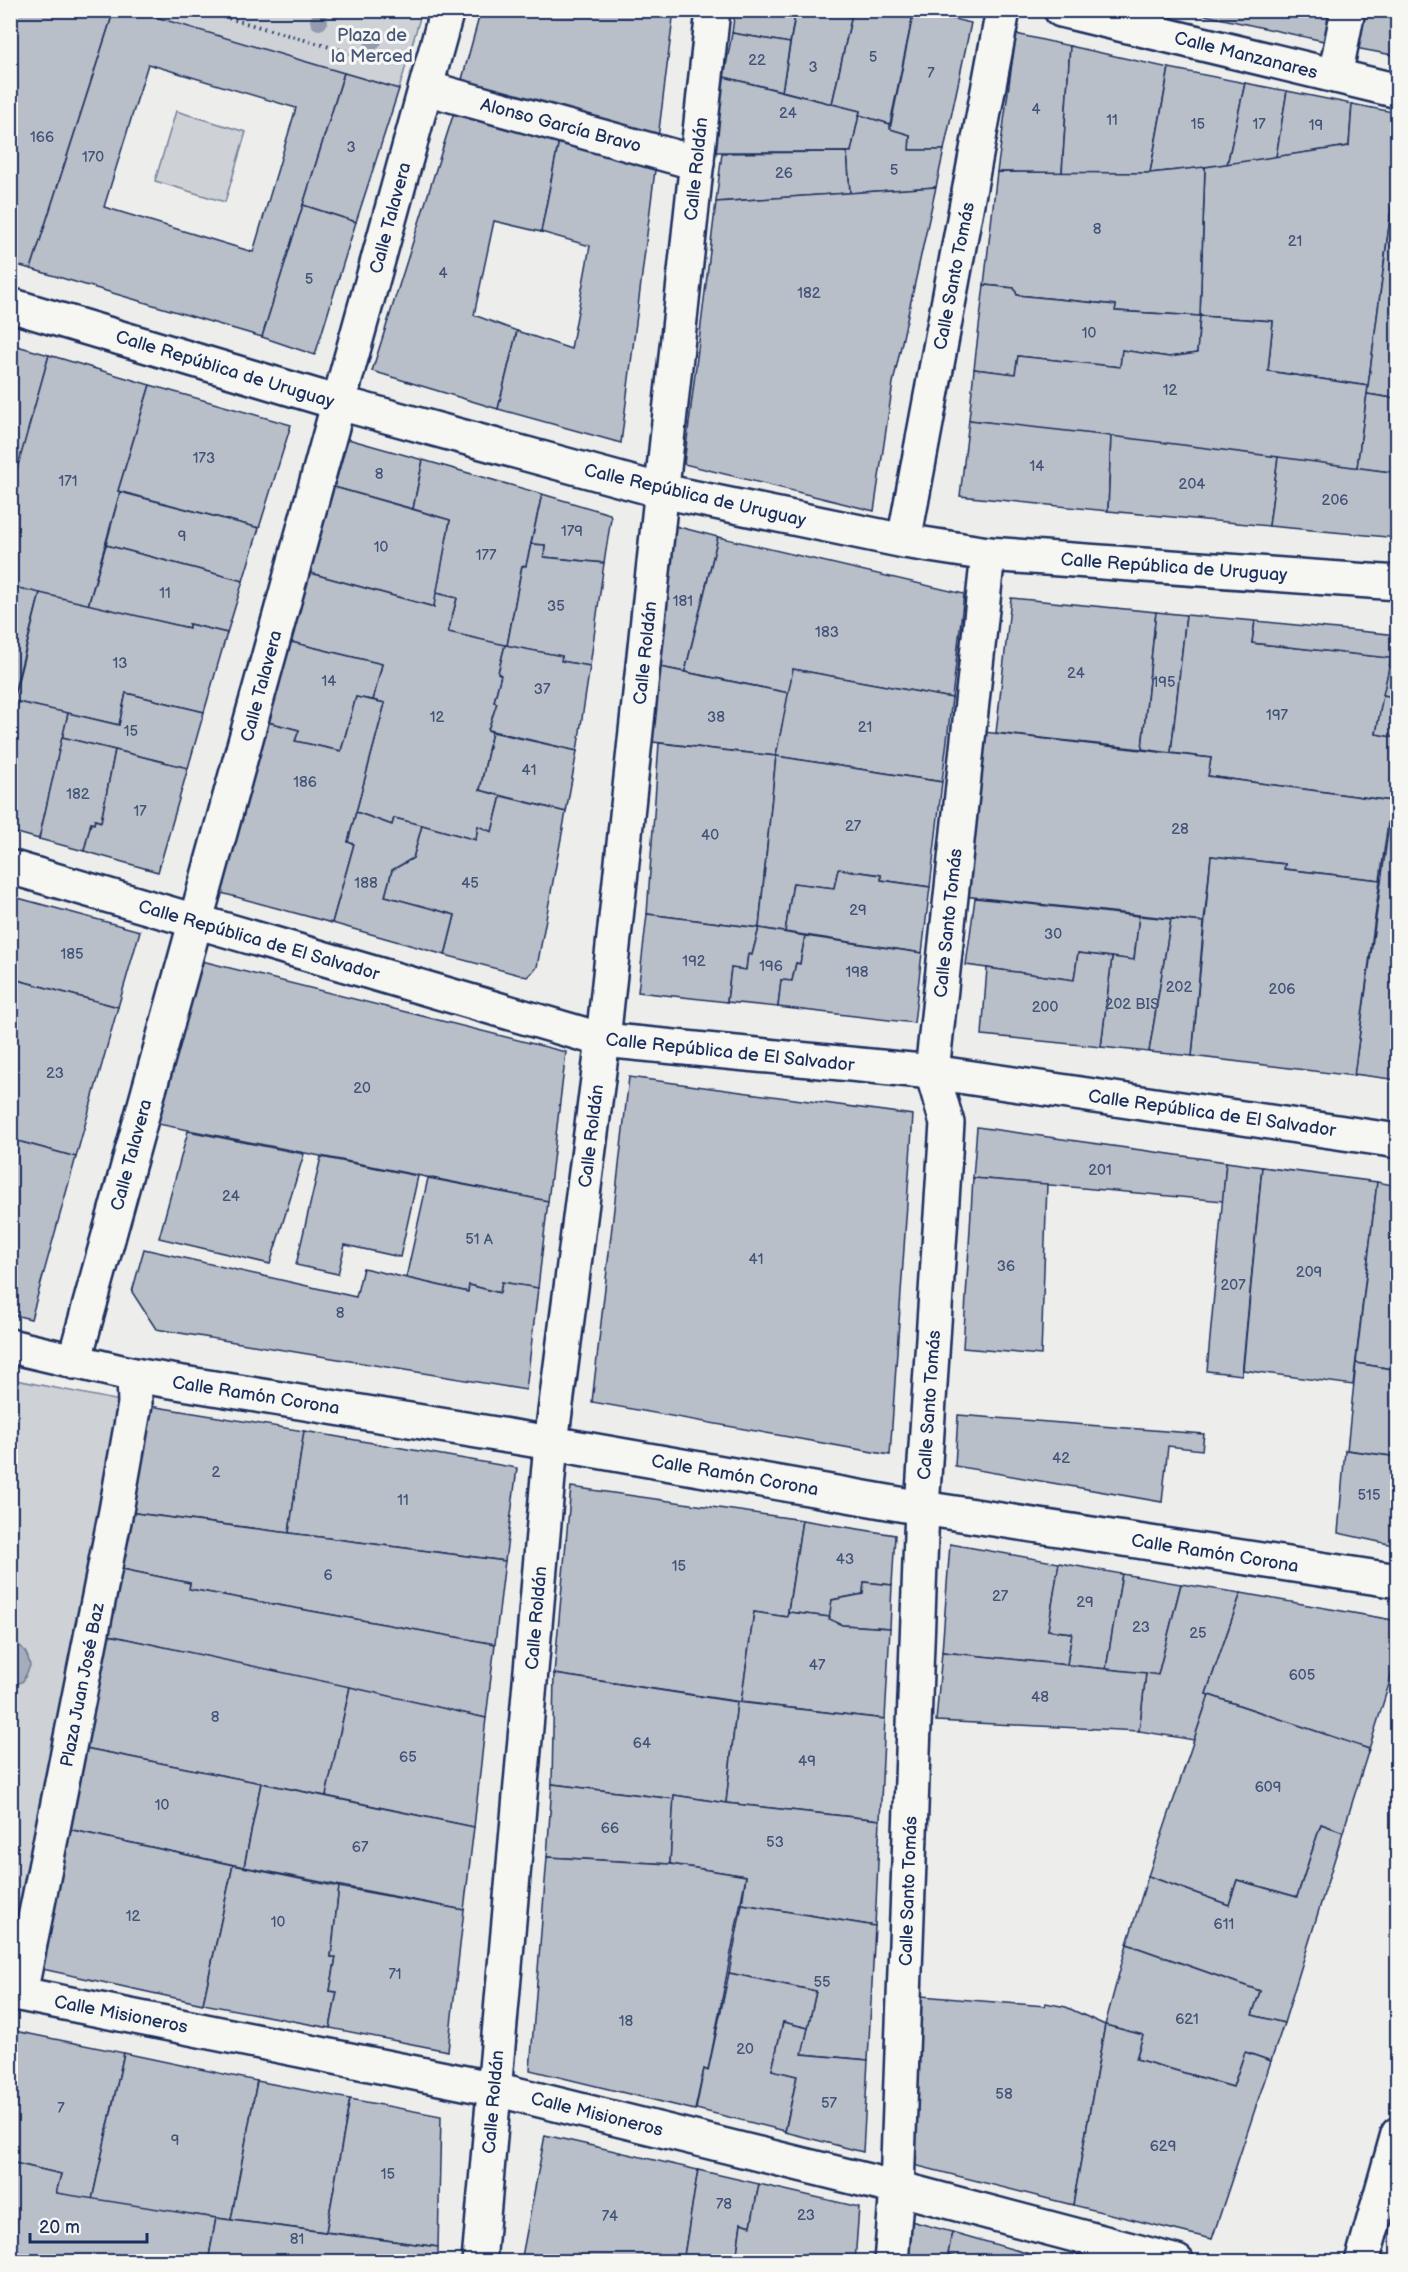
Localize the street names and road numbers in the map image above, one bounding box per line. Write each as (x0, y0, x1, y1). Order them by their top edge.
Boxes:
street label: Calle Manzanares (1172, 28, 1320, 83)
street label: Alonso García Bravo (478, 94, 643, 157)
street label: Calle Roldán (681, 116, 712, 222)
street label: Calle Talavera (366, 160, 415, 276)
street label: Calle Santo Tomás (930, 200, 979, 352)
street label: Calle República de Uruguay (113, 326, 337, 413)
street label: Calle República de Uruguay (582, 460, 809, 531)
street label: Calle República de Uruguay (1060, 549, 1289, 586)
street label: Calle Roldán (630, 600, 661, 706)
street label: Calle Talavera (237, 628, 286, 744)
street label: Calle Santo Tomás (930, 847, 967, 999)
street label: Calle República de El Salvador (136, 896, 382, 985)
street label: Calle República de El Salvador (605, 1029, 856, 1076)
street label: Calle Roldán (575, 1083, 608, 1189)
street label: Calle República de El Salvador (1087, 1086, 1338, 1141)
street label: Calle Talavera (107, 1097, 156, 1213)
street label: Calle Santo Tomás (914, 1329, 945, 1481)
street label: Calle Ramón Corona (171, 1372, 341, 1419)
street label: Calle Ramón Corona (650, 1450, 820, 1501)
street label: Calle Ramón Corona (1130, 1530, 1300, 1577)
street label: Calle Roldán (522, 1565, 551, 1671)
street label: Plaza Juan José Baz (56, 1601, 109, 1769)
street label: Calle Santo Tomás (895, 1816, 922, 1966)
street label: Calle Misioneros (52, 1991, 190, 2038)
street label: Calle Roldán (479, 2049, 508, 2155)
street label: Calle Misioneros (529, 2088, 665, 2141)

